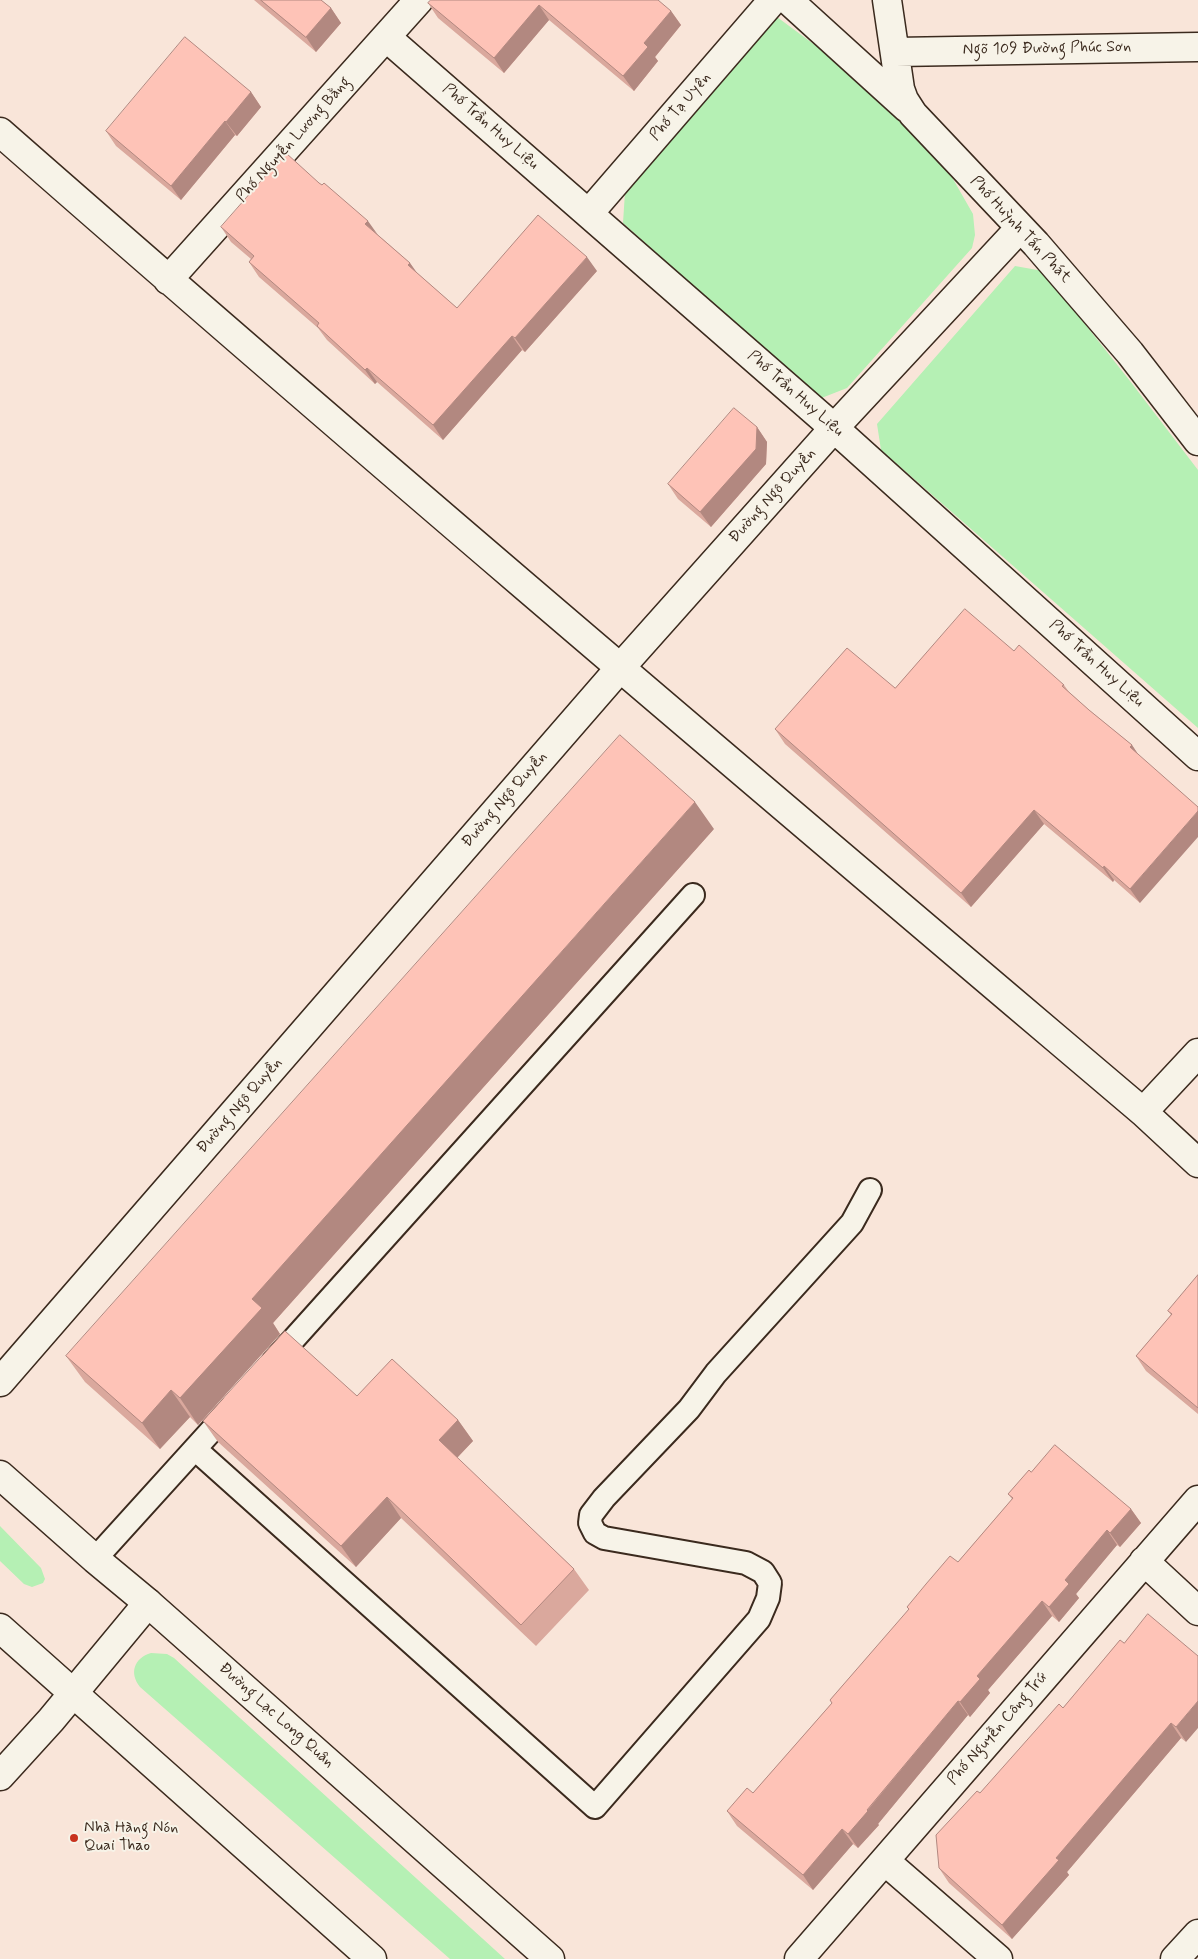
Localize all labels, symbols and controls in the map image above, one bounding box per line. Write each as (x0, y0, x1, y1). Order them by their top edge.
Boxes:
street label: Ngõ 109 Đường Phúc Sơn (963, 38, 1131, 60)
street label: Phố Tạ Uyên (646, 69, 716, 145)
street label: Phố Nguyễn Lương Bằng (233, 73, 355, 207)
street label: Phố Trần Huy Liệu (438, 80, 542, 174)
street label: Phố Huỳnh Tấn Phát (965, 173, 1075, 287)
street label: Phố Trần Huy Liệu (743, 347, 847, 441)
street label: Đường Ngô Quyền (725, 445, 821, 547)
street label: Phố Trần Huy Liệu (1044, 616, 1148, 712)
street label: Đường Ngô Quyền (458, 748, 552, 852)
street label: Đường Ngô Quyền (193, 1054, 287, 1158)
street label: Đường Lạc Long Quân (214, 1659, 338, 1773)
street label: Phố Nguyễn Công Trứ (944, 1669, 1052, 1789)
place label: Nhà Hàng Nón Quai Thao (84, 1819, 178, 1857)
marker: Nhà Hàng Nón Quai Thao (68, 1832, 80, 1844)

